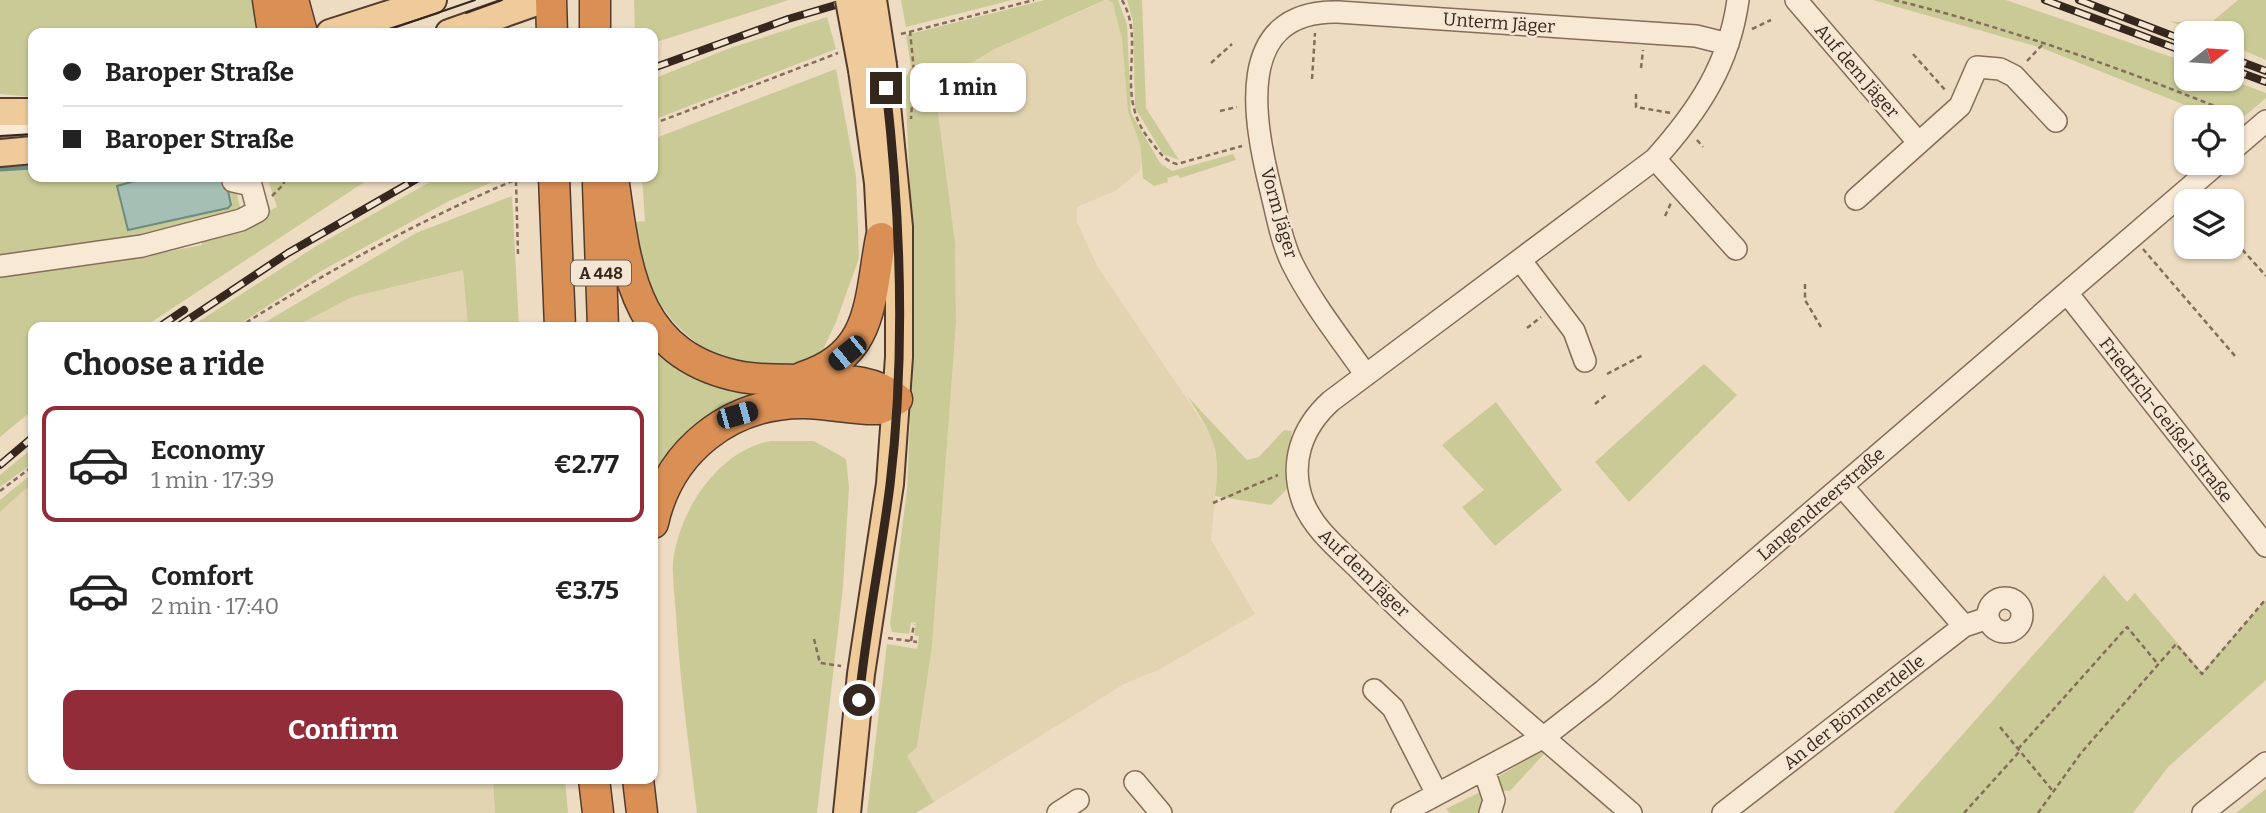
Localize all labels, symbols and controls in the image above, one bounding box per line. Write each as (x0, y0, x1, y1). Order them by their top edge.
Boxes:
street label: Unterm Jäger (1442, 8, 1556, 38)
street label: Auf dem Jäger (1810, 19, 1904, 123)
north arrow (2174, 21, 2244, 91)
map controls (2174, 21, 2244, 259)
text: Baroper Straße (105, 57, 294, 88)
callout: 1 min (910, 64, 1026, 112)
route end (870, 72, 902, 104)
text: 1 min (939, 73, 997, 101)
button: locate (2174, 105, 2244, 175)
text: Baroper Straße (105, 124, 294, 155)
street label: Vorm Jäger (1256, 165, 1302, 261)
button: layers (2174, 189, 2244, 259)
road number: A 448 (571, 260, 631, 286)
car (825, 332, 870, 374)
street label: Friedrich-Geißel-Straße (2095, 333, 2237, 507)
text: Choose a ride (63, 345, 264, 383)
car (714, 399, 761, 431)
icon: car (67, 433, 130, 496)
text: Economy (151, 435, 265, 466)
street label: Langendreerstraße (1753, 443, 1889, 565)
text: €2.77 (554, 449, 619, 480)
text: 1 min · 17:39 (151, 466, 274, 494)
street label: Auf dem Jäger (1314, 524, 1414, 622)
icon: car (67, 559, 130, 622)
text: Comfort (151, 561, 254, 592)
text: €3.75 (555, 575, 619, 606)
text: 2 min · 17:40 (151, 592, 279, 620)
street label: An der Bömmerdelle (1779, 650, 1929, 774)
route start (843, 684, 875, 716)
button: Confirm (63, 690, 623, 770)

